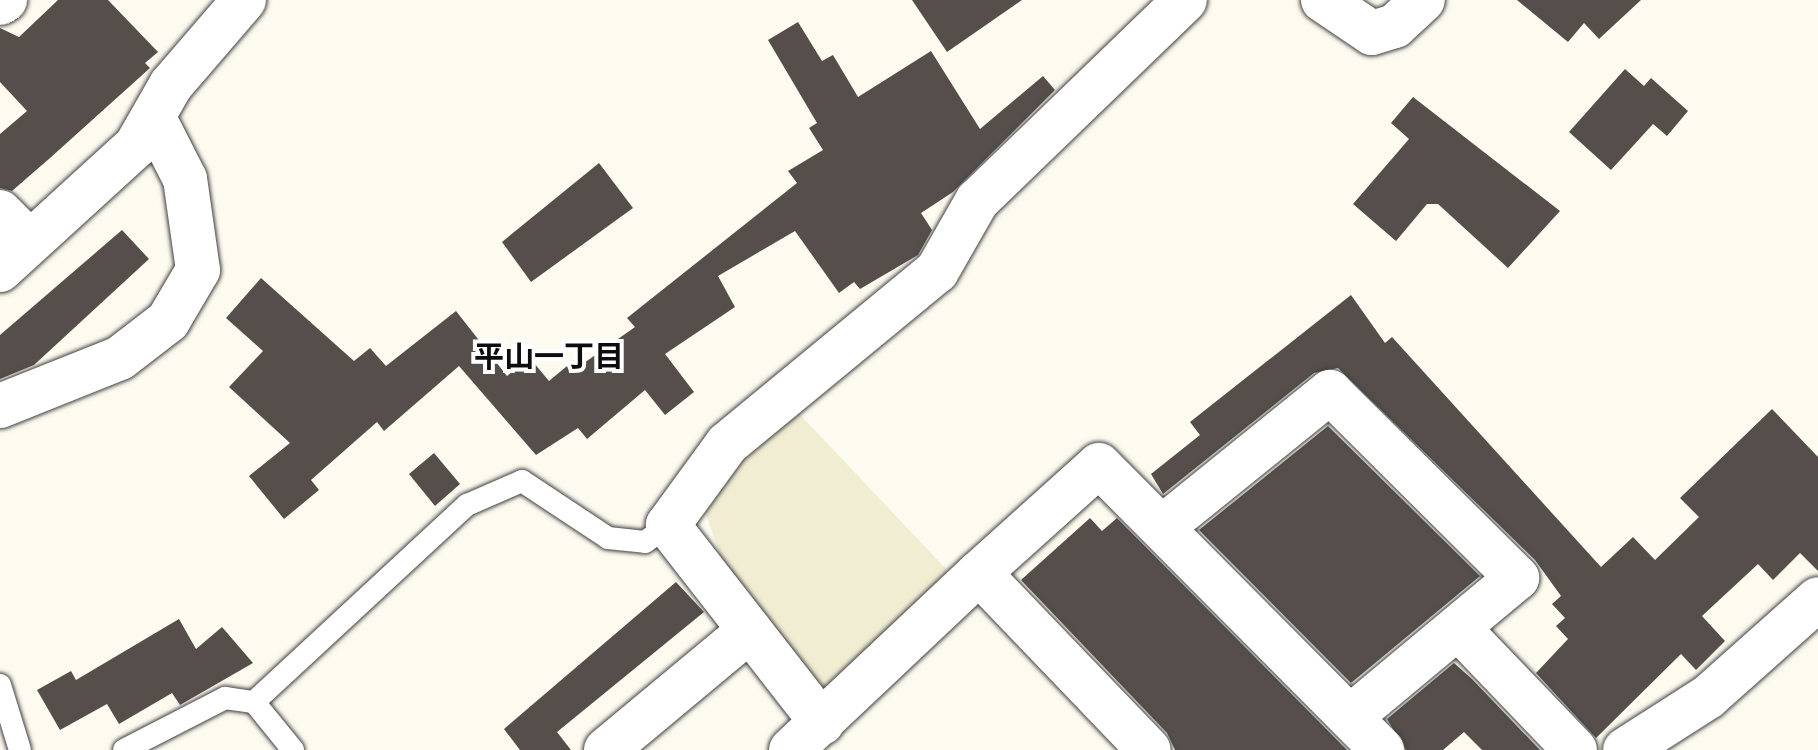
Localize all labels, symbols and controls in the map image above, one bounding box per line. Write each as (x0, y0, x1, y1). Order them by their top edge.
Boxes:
district label: 平山一丁目 (474, 339, 624, 375)

